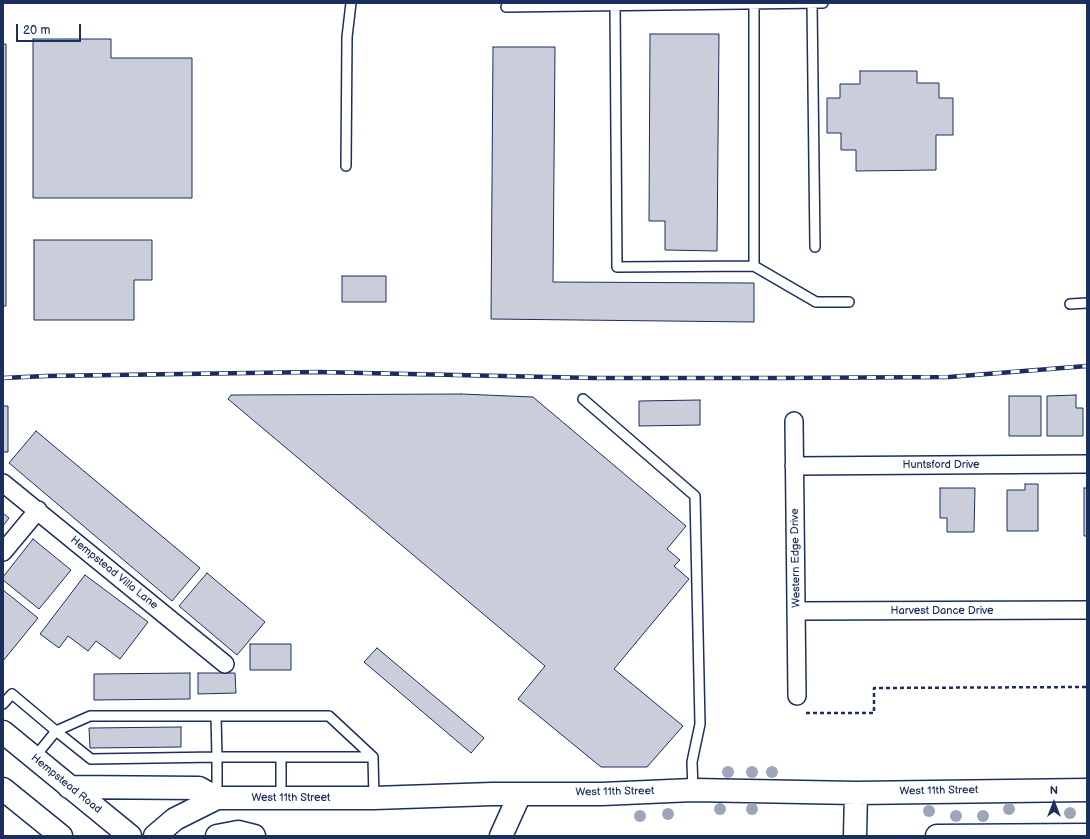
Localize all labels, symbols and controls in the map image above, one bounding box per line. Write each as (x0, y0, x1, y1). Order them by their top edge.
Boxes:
scale bar (18, 16, 83, 42)
text: 20 m (23, 23, 50, 38)
street label: Huntsford Drive (902, 458, 980, 472)
street label: Western Edge Drive (789, 508, 803, 608)
street label: Hempstead Villa Lane (68, 534, 160, 612)
street label: Harvest Dance Drive (890, 604, 994, 618)
street label: Hempstead Road (28, 751, 104, 817)
north arrow (1034, 783, 1074, 823)
street label: West 11th Street (899, 784, 979, 798)
text: N (1050, 784, 1058, 797)
street label: West 11th Street (575, 785, 655, 799)
street label: West 11th Street (252, 791, 330, 805)

